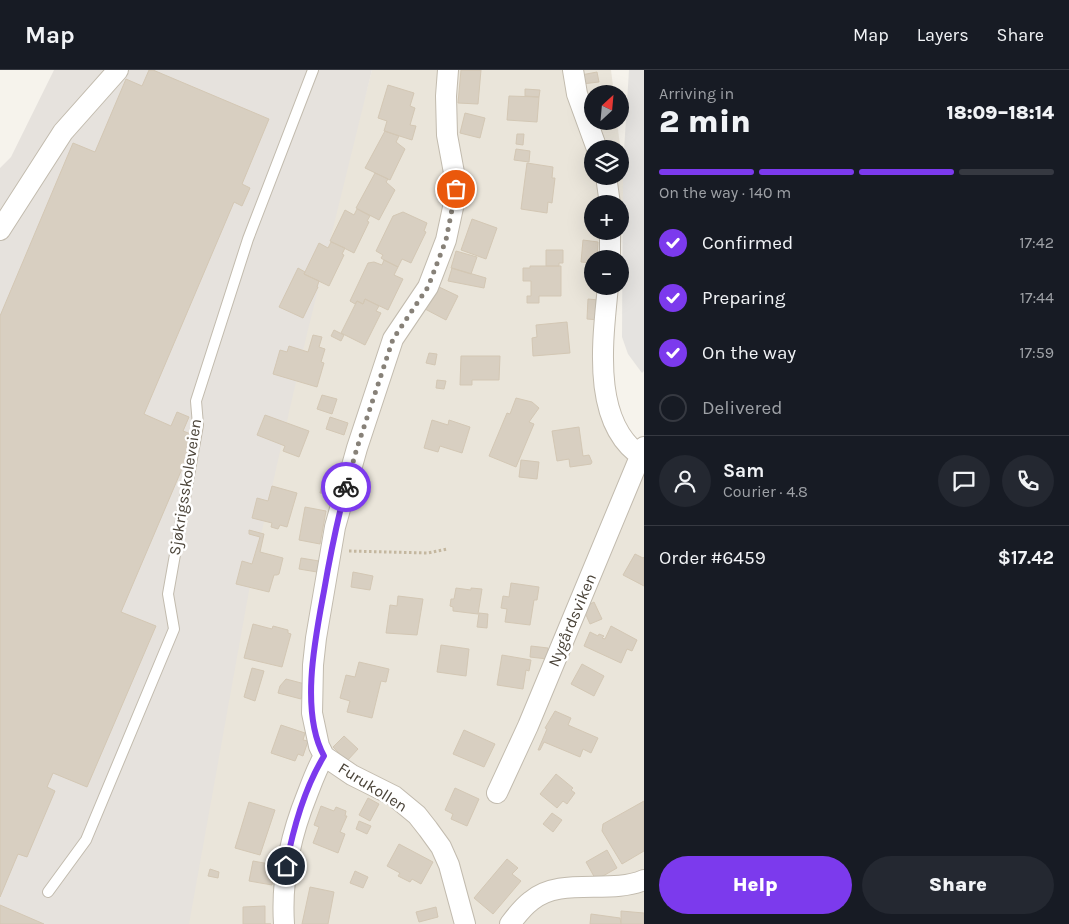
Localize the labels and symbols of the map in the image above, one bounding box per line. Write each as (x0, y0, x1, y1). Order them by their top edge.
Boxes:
north arrow (584, 85, 629, 130)
pin (435, 168, 477, 210)
street label: Sjøkrigsskoleveien (165, 417, 205, 557)
courier (321, 462, 371, 512)
street label: Nygårdsviken (544, 571, 600, 669)
street label: Furukollen (335, 758, 411, 816)
pin (265, 845, 307, 887)

